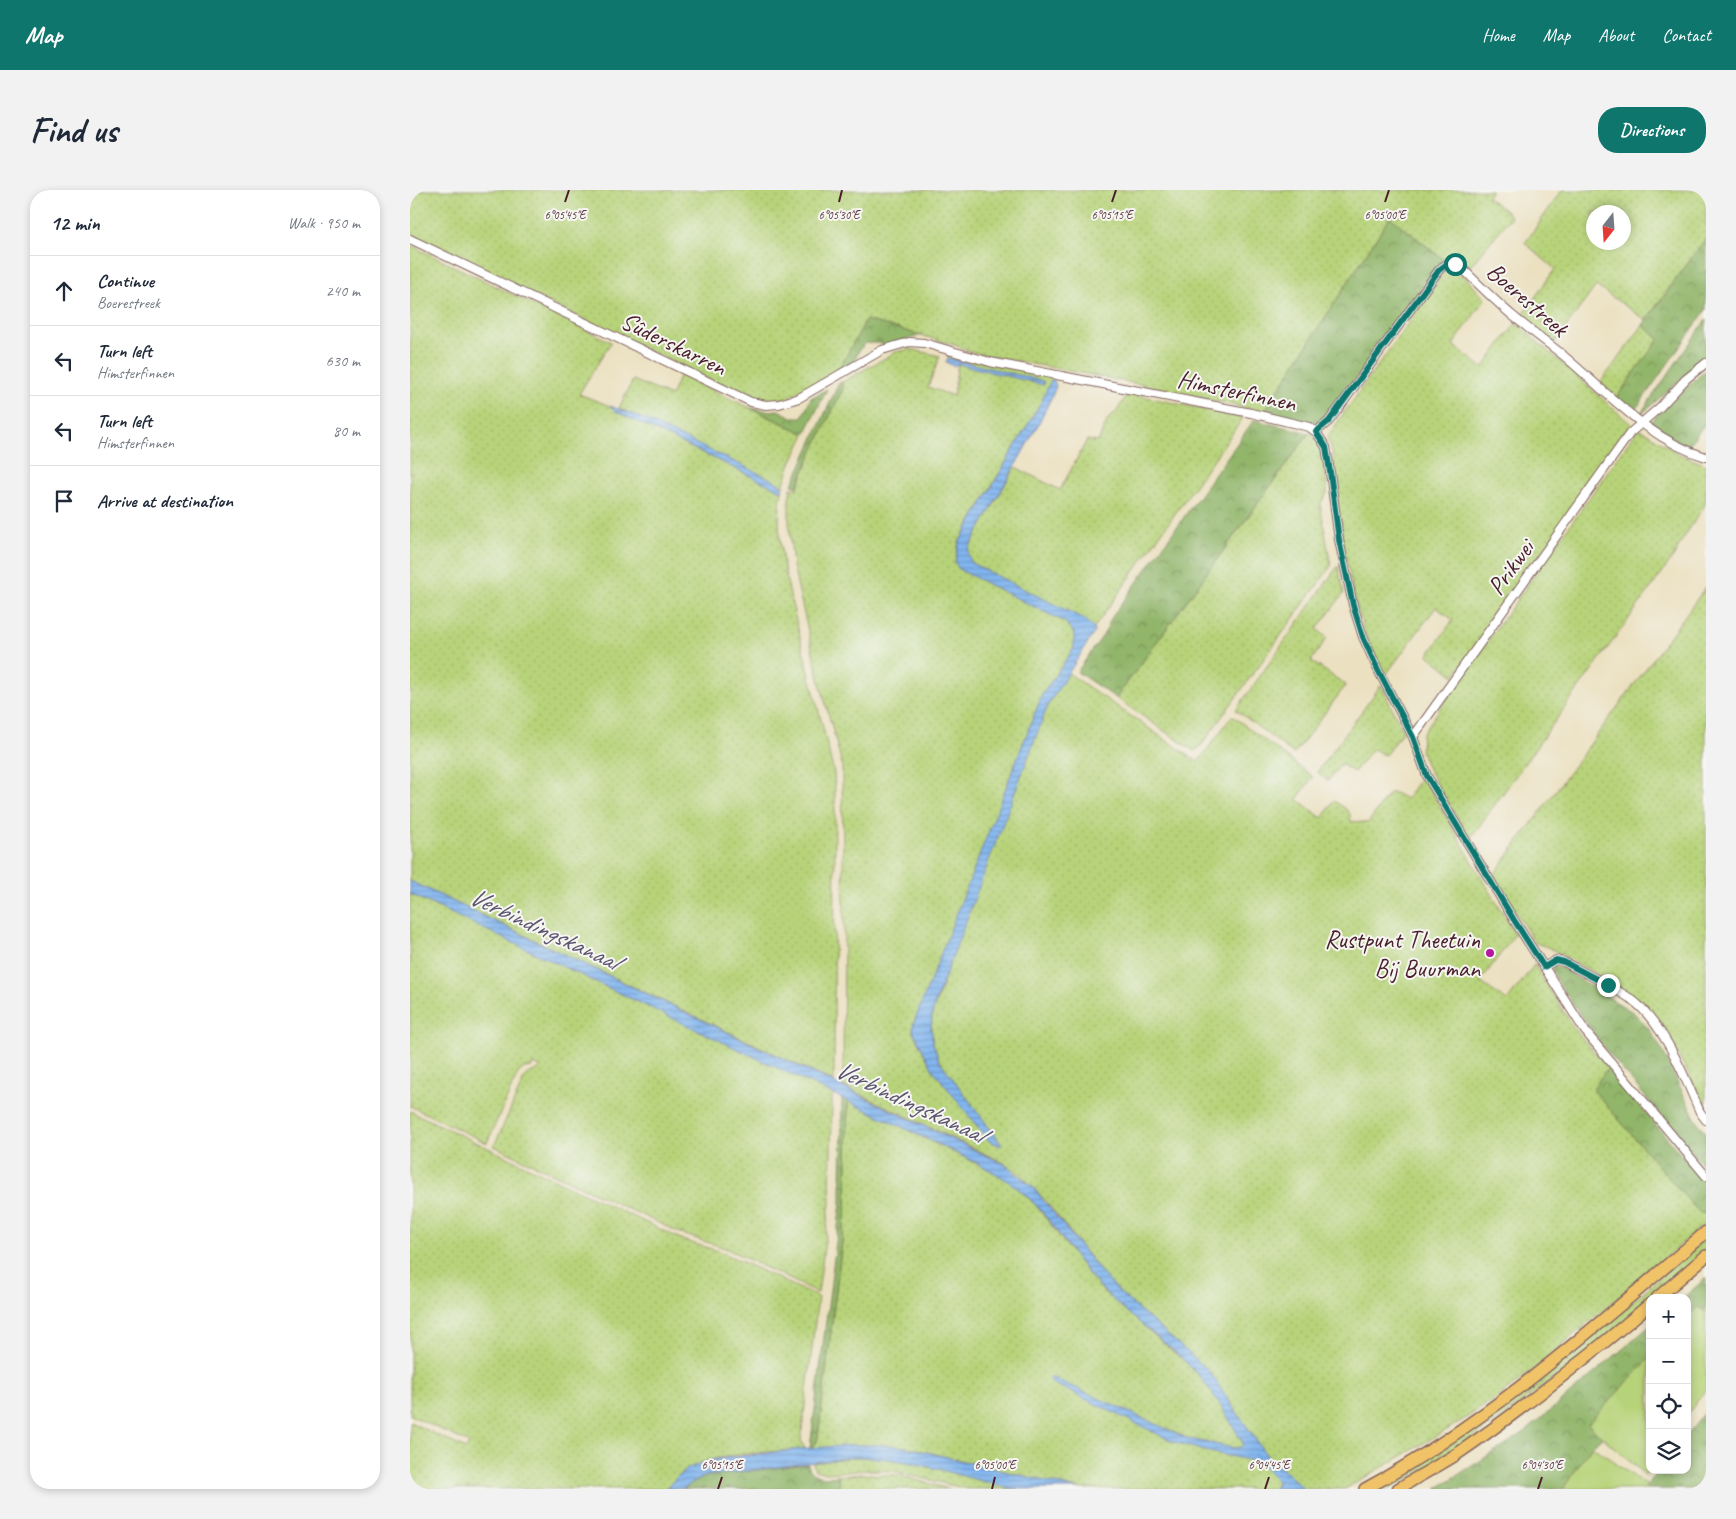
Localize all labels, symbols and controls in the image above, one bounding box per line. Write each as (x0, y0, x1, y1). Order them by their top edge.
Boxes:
text: Map (25, 20, 62, 50)
text: Home (1482, 24, 1515, 46)
text: Map (1543, 24, 1570, 46)
text: About (1598, 24, 1634, 46)
text: Contact (1662, 24, 1711, 46)
button: Directions (1598, 107, 1706, 153)
text: Find us (30, 108, 117, 153)
north arrow (1586, 205, 1631, 250)
text: 6°05'45"E (545, 207, 587, 223)
text: 6°05'30"E (819, 207, 861, 223)
text: 6°05'15"E (1092, 207, 1134, 223)
text: 6°05'00"E (1365, 207, 1407, 223)
text: 12 min (50, 210, 100, 236)
text: Walk · 950 m (288, 213, 360, 233)
route start (1444, 253, 1467, 276)
street label: Boerestreek (1480, 255, 1576, 345)
text: Continue (97, 269, 154, 293)
icon: ahead (50, 277, 78, 305)
text: 240 m (326, 281, 360, 301)
text: Boerestreek (97, 293, 160, 313)
street label: Sûderskarren (616, 305, 732, 383)
text: Turn left (97, 339, 152, 363)
icon: left (50, 347, 78, 375)
text: 630 m (326, 351, 360, 371)
text: Himsterfinnen (97, 363, 174, 383)
street label: Himsterfinnen (1175, 363, 1300, 419)
text: Turn left (97, 409, 152, 433)
icon: left (50, 417, 78, 445)
text: 80 m (333, 421, 360, 441)
text: Himsterfinnen (97, 433, 174, 453)
icon: arrive (50, 487, 78, 515)
text: Arrive at destination (97, 489, 233, 513)
street label: Prikwei (1480, 531, 1543, 601)
water label: Verbindingskanaal (464, 880, 631, 981)
place label: Rustpunt Theetuin Bij Buurman (1324, 924, 1481, 985)
marker: Rustpunt Theetuin Bij Buurman (1484, 947, 1496, 959)
route end (1597, 974, 1620, 997)
water label: Verbindingskanaal (830, 1053, 997, 1154)
map controls (1646, 1294, 1691, 1474)
button: + (1646, 1294, 1691, 1339)
button: − (1646, 1339, 1691, 1384)
button: locate (1646, 1384, 1691, 1429)
button: layers (1646, 1429, 1691, 1474)
text: 6°05'15"E (702, 1457, 744, 1473)
text: 6°05'00"E (975, 1457, 1017, 1473)
text: 6°04'45"E (1249, 1457, 1291, 1473)
text: 6°04'30"E (1522, 1457, 1564, 1473)

